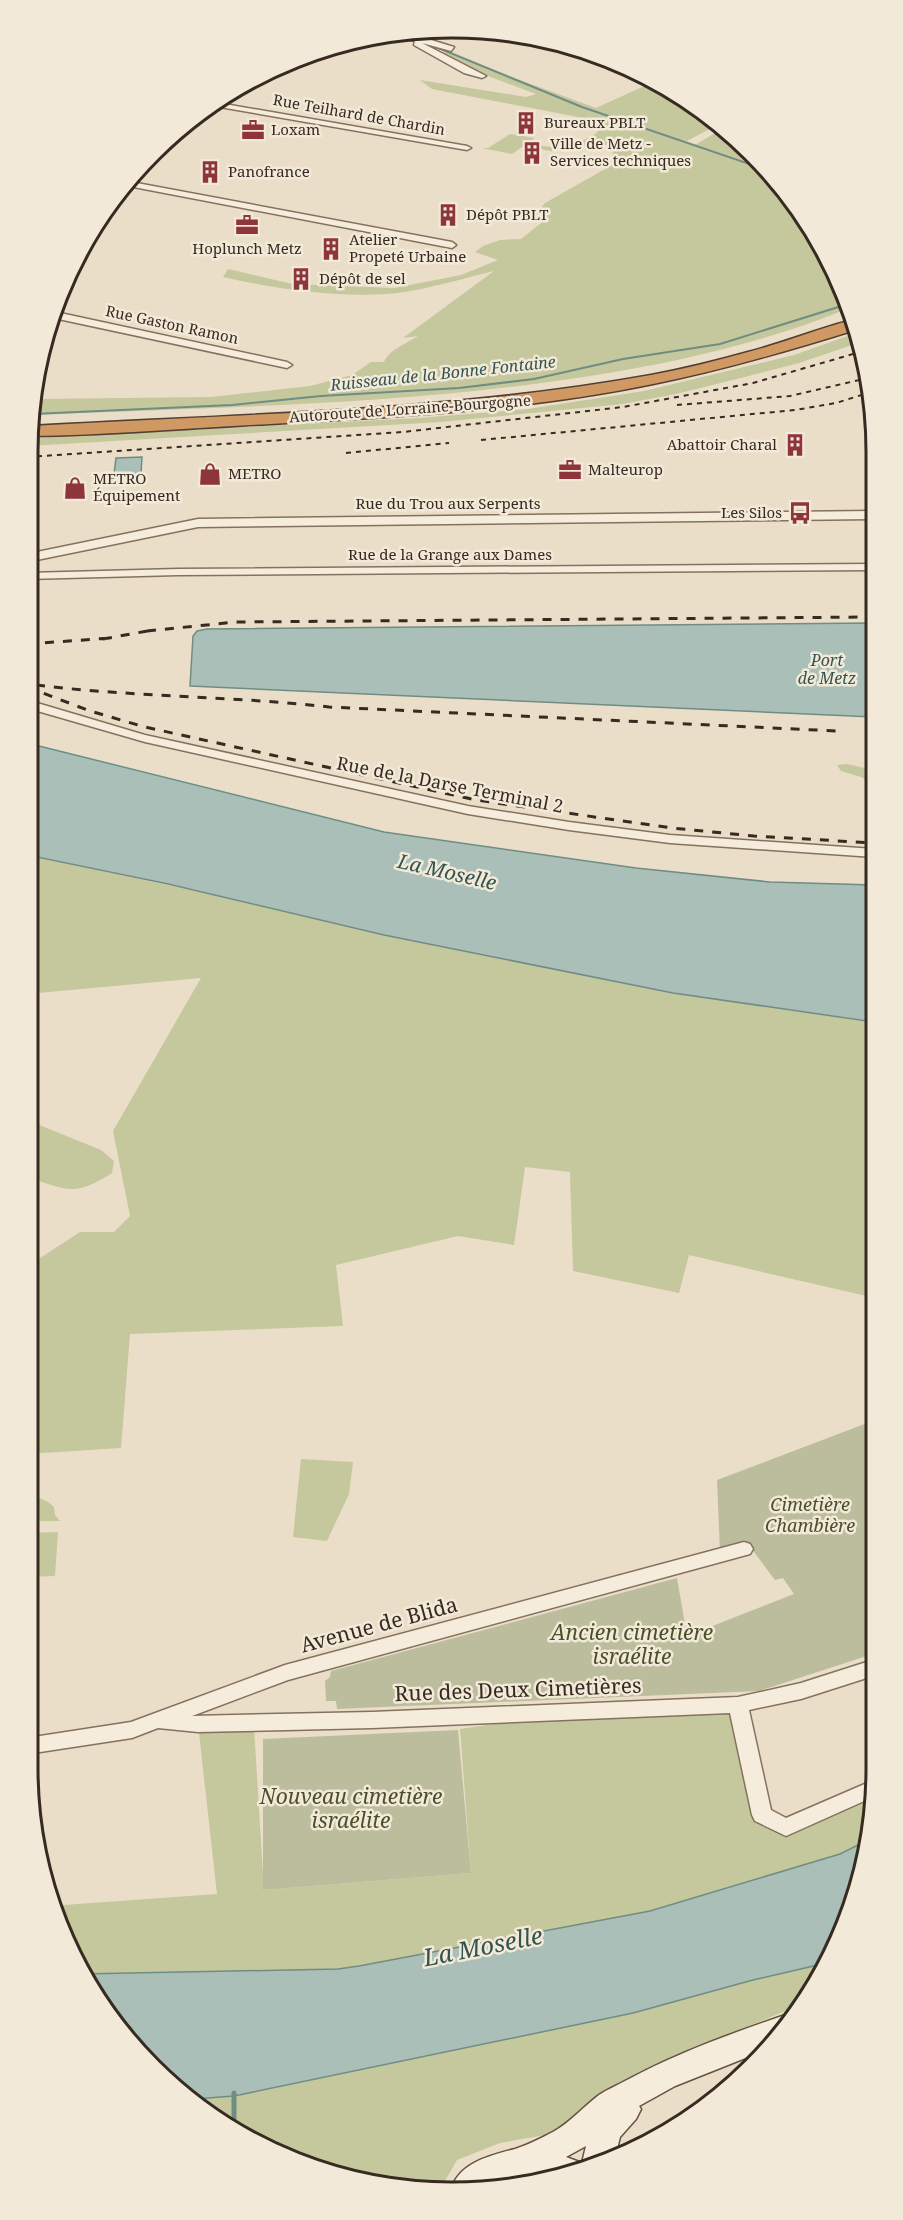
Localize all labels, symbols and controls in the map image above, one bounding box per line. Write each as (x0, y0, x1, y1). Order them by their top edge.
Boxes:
street label: Rue Teilhard de Chardin (272, 89, 447, 139)
building icon: Bureaux PBLT (513, 110, 539, 136)
place label: Bureaux PBLT (544, 112, 645, 132)
office icon: Loxam (240, 117, 266, 143)
place label: Loxam (271, 119, 320, 139)
place label: Ville de Metz - Services techniques (550, 133, 691, 170)
building icon: Ville de Metz - Services techniques (519, 140, 545, 166)
building icon: Panofrance (197, 159, 223, 185)
place label: Panofrance (228, 161, 310, 181)
building icon: Dépôt PBLT (435, 202, 461, 228)
place label: Dépôt PBLT (466, 204, 548, 224)
office icon: Hoplunch Metz (234, 212, 260, 238)
place label: Atelier Propeté Urbaine (349, 229, 466, 266)
building icon: Atelier Propeté Urbaine (318, 236, 344, 262)
place label: Hoplunch Metz (192, 238, 302, 258)
building icon: Dépôt de sel (288, 266, 314, 292)
place label: Dépôt de sel (319, 268, 406, 288)
street label: Rue Gaston Ramon (104, 300, 241, 348)
water label: Ruisseau de la Bonne Fontaine (328, 350, 557, 396)
street label: Autoroute de Lorraine-Bourgogne (288, 390, 531, 426)
building icon: Abattoir Charal (782, 432, 808, 458)
place label: Abattoir Charal (667, 434, 777, 454)
office icon: Malteurop (557, 457, 583, 483)
place label: Malteurop (588, 459, 663, 479)
shop icon: METRO (197, 461, 223, 487)
place label: METRO (228, 463, 281, 483)
place label: METRO Équipement (93, 468, 180, 505)
shop icon: METRO Équipement (62, 475, 88, 501)
street label: Rue du Trou aux Serpents (355, 493, 541, 513)
bus stop icon: Les Silos (787, 500, 813, 526)
place label: Les Silos (721, 502, 782, 522)
street label: Rue de la Grange aux Dames (348, 544, 552, 564)
water label: Port de Metz (798, 649, 856, 689)
street label: Rue de la Darse Terminal 2 (335, 750, 566, 818)
water label: La Moselle (394, 847, 499, 896)
park label: Cimetière Chambière (765, 1492, 855, 1537)
street label: Avenue de Blida (297, 1590, 461, 1658)
park label: Ancien cimetière israélite (549, 1618, 713, 1670)
street label: Rue des Deux Cimetières (394, 1671, 642, 1707)
park label: Nouveau cimetière israélite (259, 1782, 442, 1834)
water label: La Moselle (419, 1918, 545, 1973)

